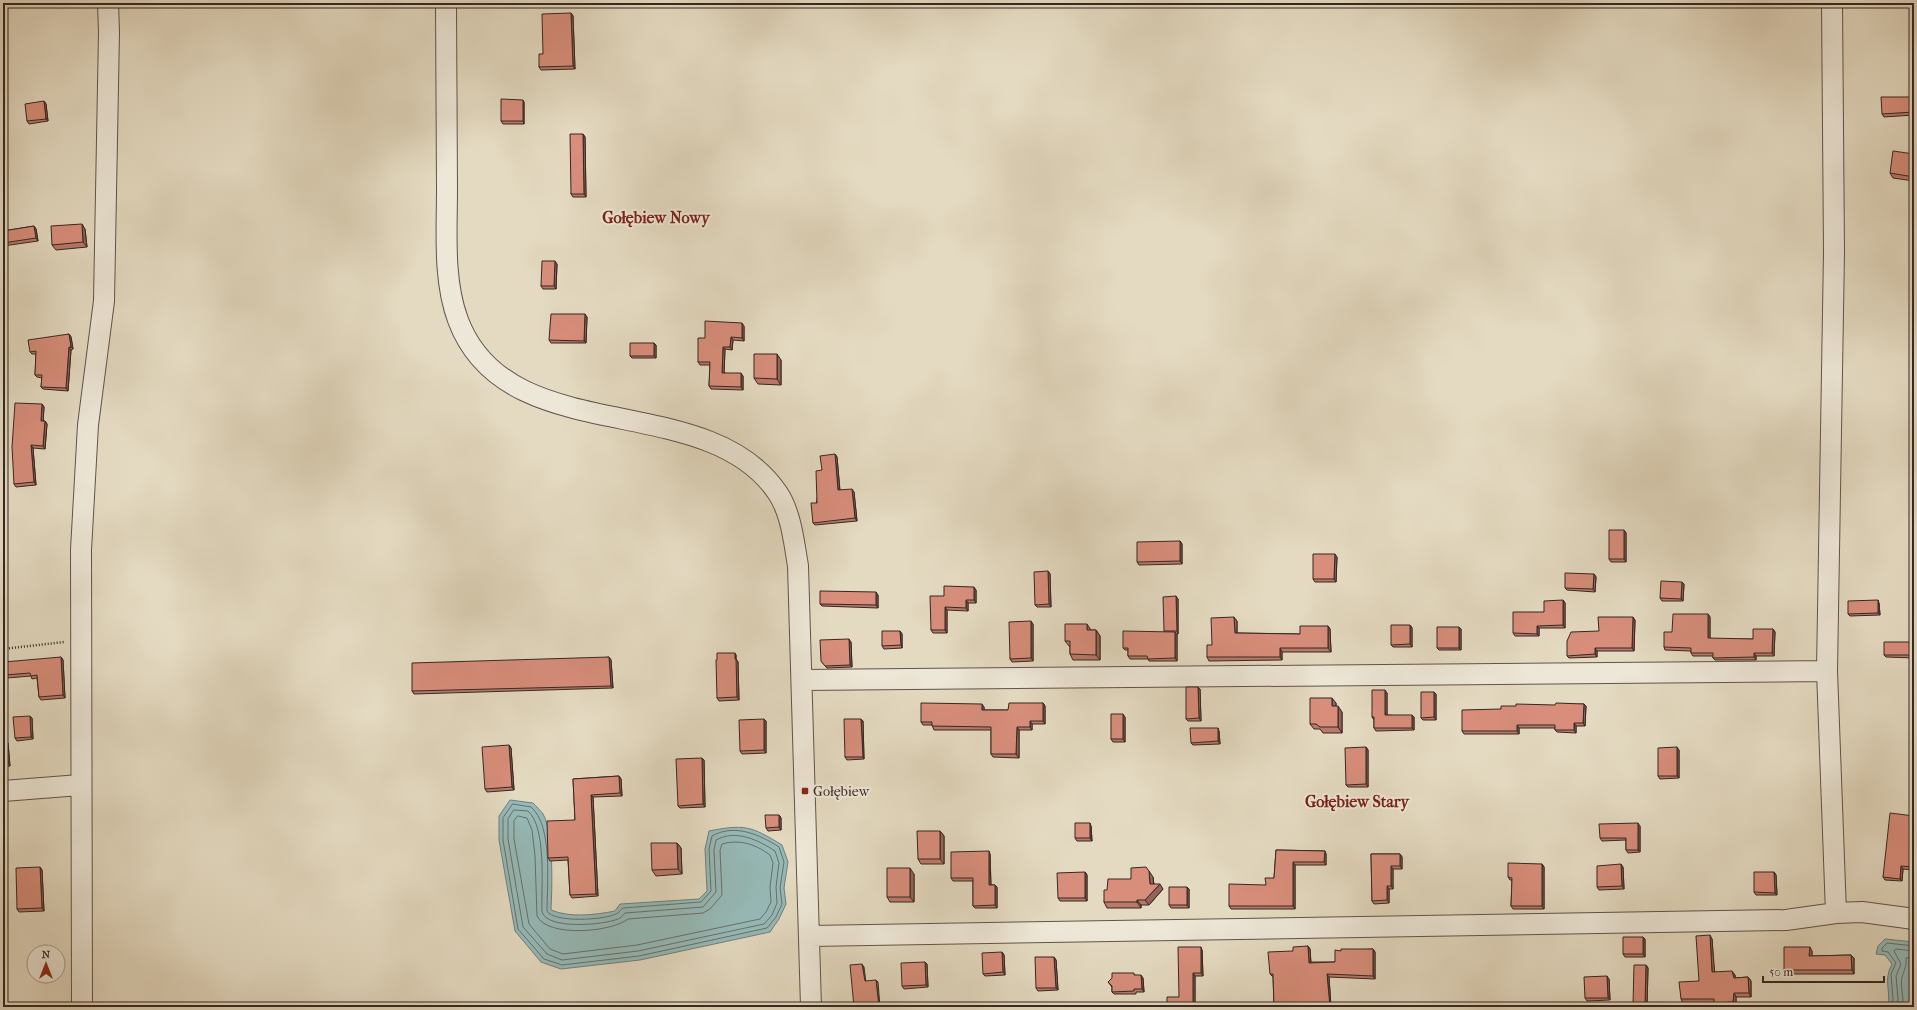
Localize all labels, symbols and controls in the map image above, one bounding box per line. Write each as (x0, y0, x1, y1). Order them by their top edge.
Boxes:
district label: Gołębiew Nowy (602, 208, 711, 228)
place label: Gołębiew (813, 783, 870, 800)
marker: Gołębiew (800, 786, 810, 796)
district label: Gołębiew Stary (1305, 792, 1411, 812)
north arrow (26, 944, 66, 984)
text: N (42, 948, 51, 961)
scale bar (1763, 958, 1884, 984)
text: 50 m (1769, 965, 1793, 979)

